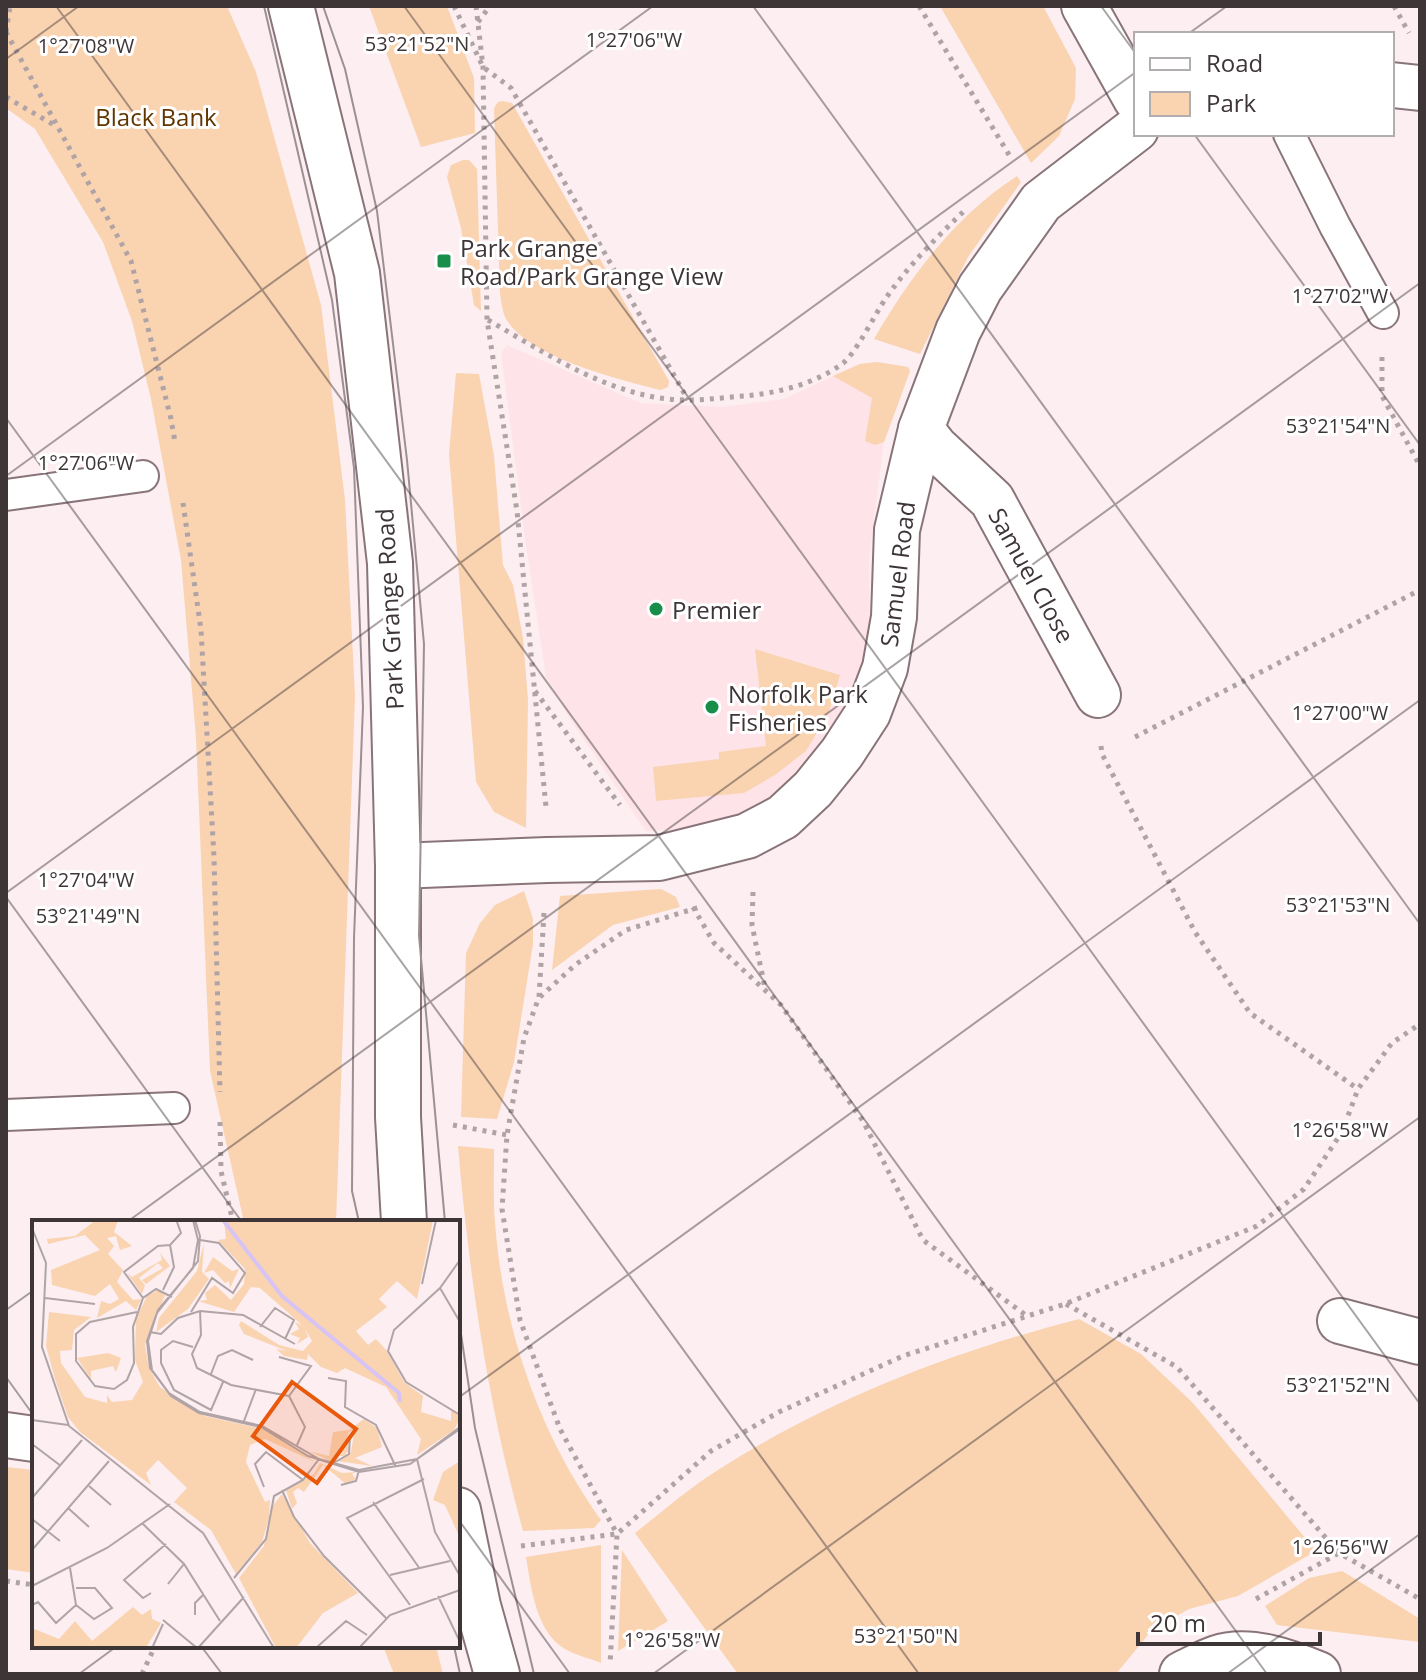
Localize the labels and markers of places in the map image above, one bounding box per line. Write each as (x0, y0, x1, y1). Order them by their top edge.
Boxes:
place label: Park Grange Road/Park Grange View (460, 231, 723, 292)
marker: Park Grange Road/Park Grange View (435, 252, 453, 270)
place label: Premier (672, 593, 761, 626)
marker: Premier (647, 600, 665, 618)
place label: Norfolk Park Fisheries (728, 677, 868, 738)
marker: Norfolk Park Fisheries (703, 698, 721, 716)

